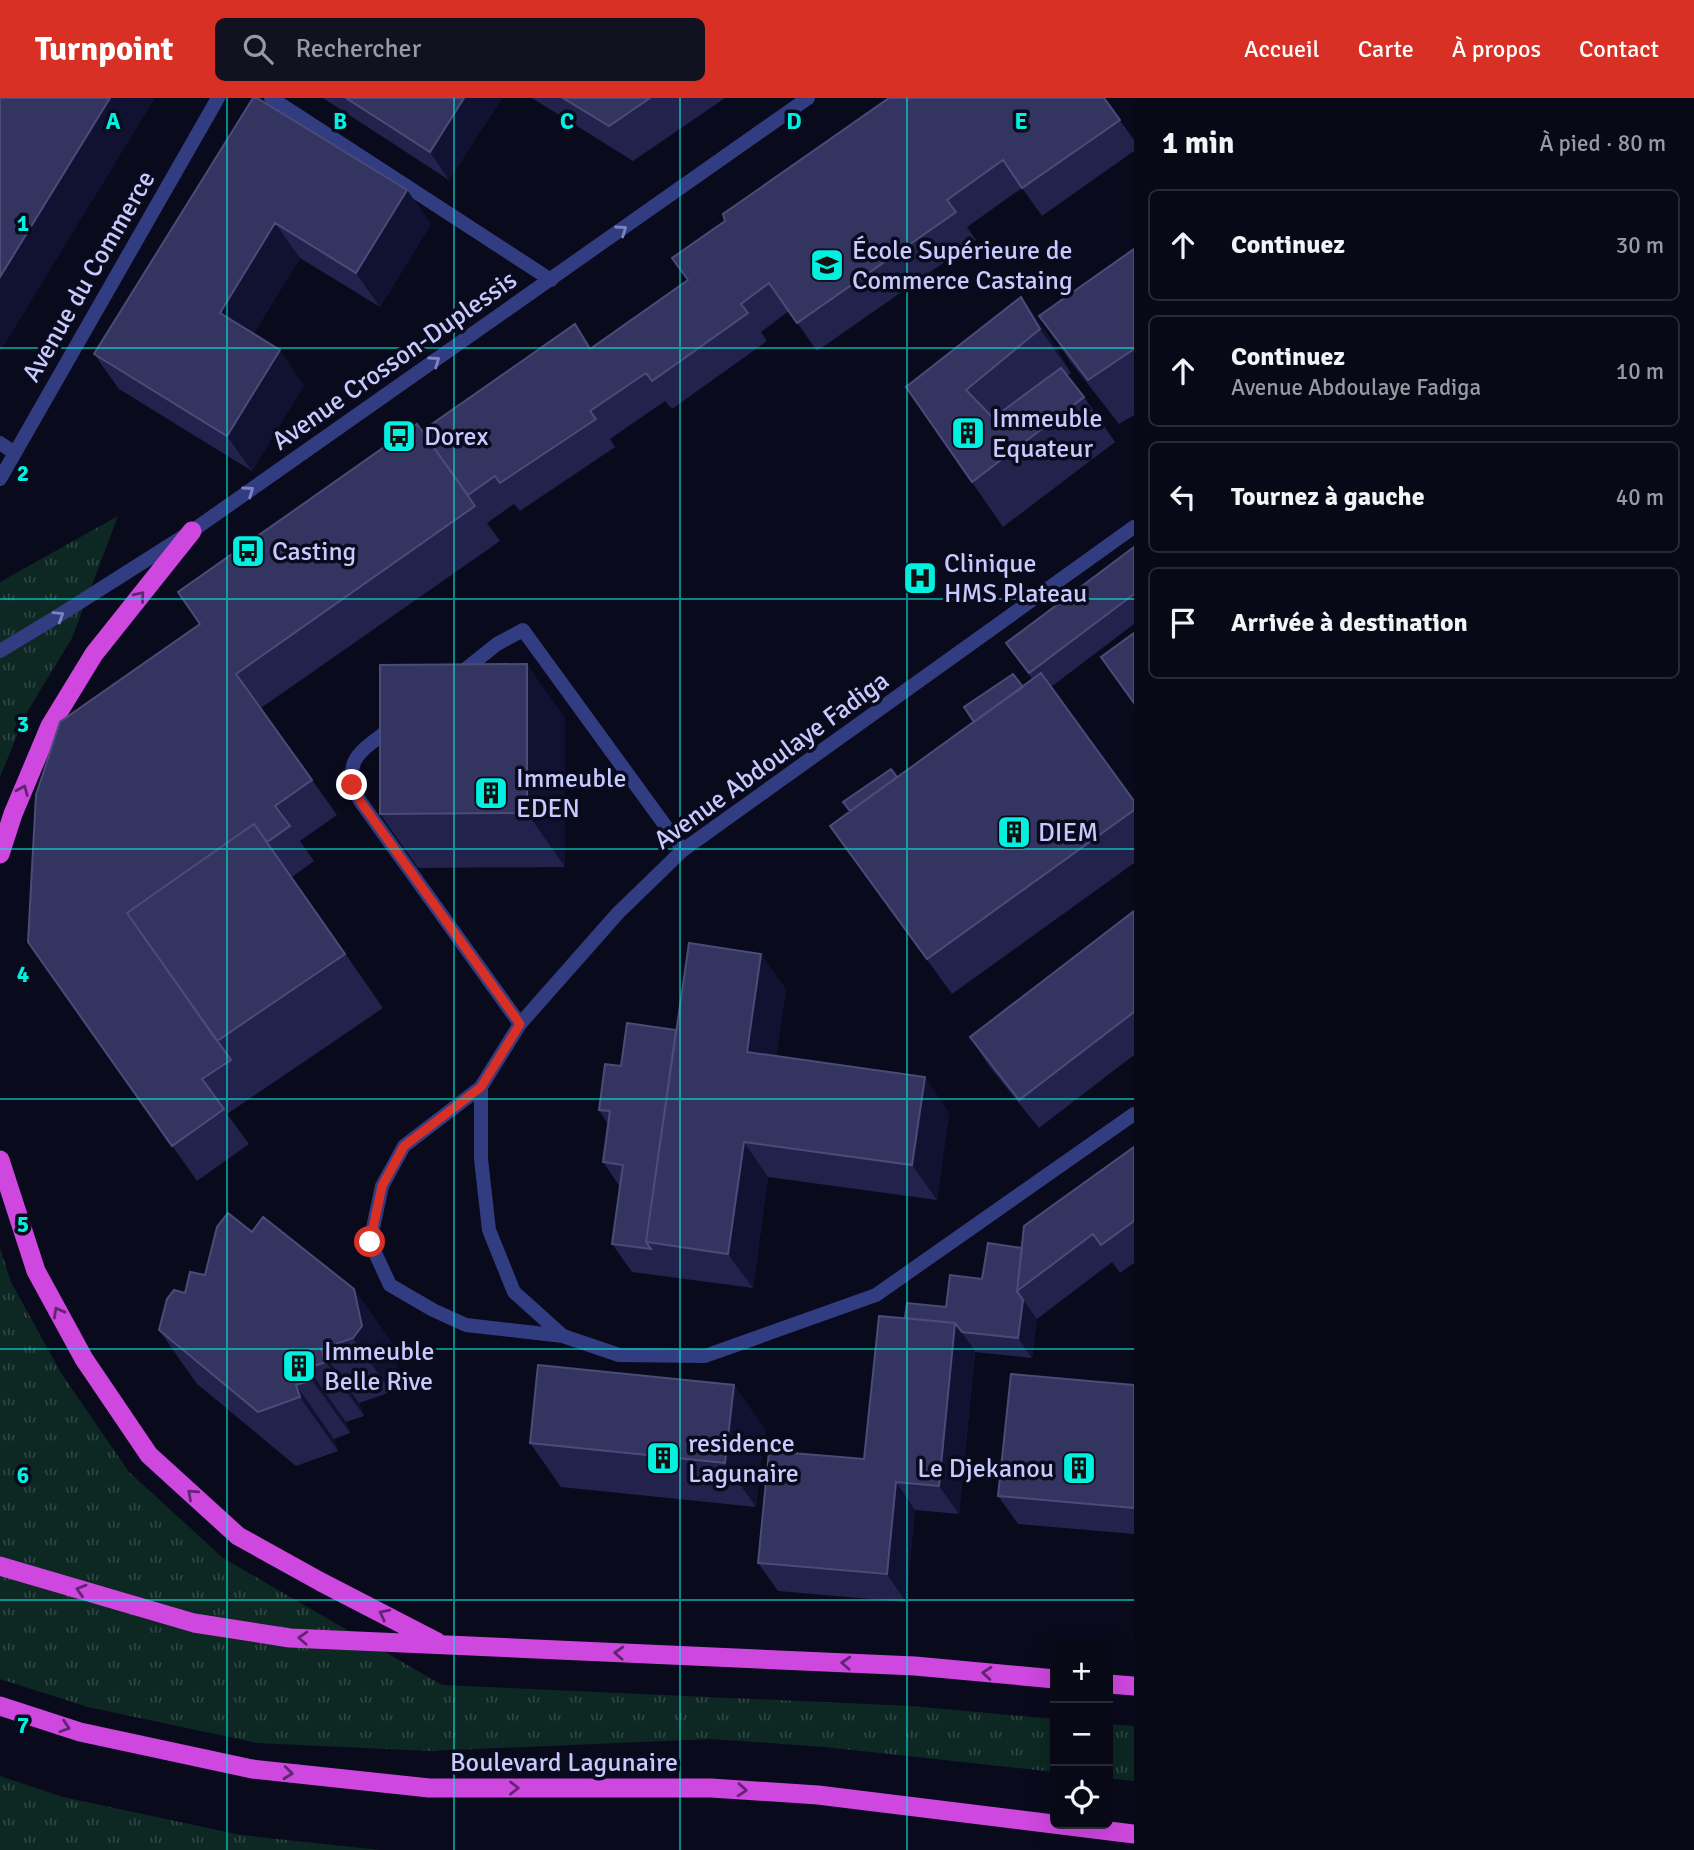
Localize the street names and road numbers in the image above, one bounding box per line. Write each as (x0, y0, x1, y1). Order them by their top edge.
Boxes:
street label: Avenue du Commerce (15, 165, 162, 388)
street label: Avenue Crosson-Duplessis (266, 264, 523, 457)
street label: Avenue Abdoulaye Fadiga (648, 665, 895, 857)
street label: Boulevard Lagunaire (450, 1747, 678, 1779)

